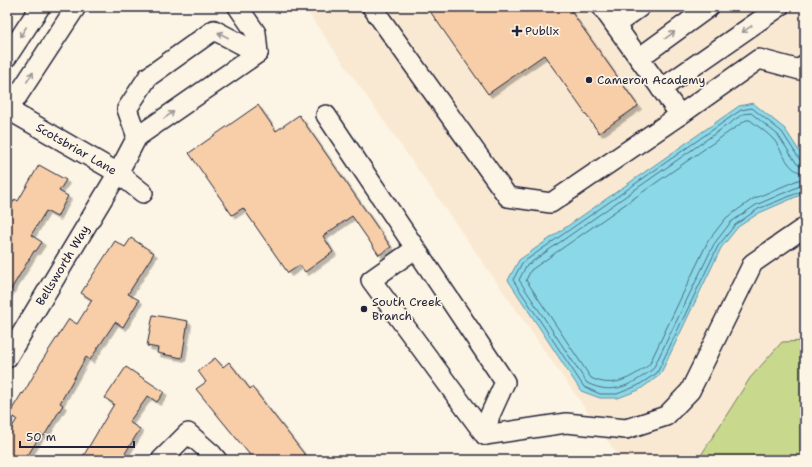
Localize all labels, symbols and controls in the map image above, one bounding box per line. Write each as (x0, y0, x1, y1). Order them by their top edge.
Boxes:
place label: Publix (525, 23, 559, 39)
one-way arrow (742, 25, 753, 33)
one-way arrow (19, 26, 27, 37)
marker: Publix (512, 26, 522, 36)
one-way arrow (218, 31, 230, 38)
one-way arrow (664, 31, 675, 39)
one-way arrow (26, 72, 34, 83)
place label: Cameron Academy (597, 72, 706, 88)
marker: Cameron Academy (584, 75, 594, 85)
one-way arrow (164, 111, 175, 119)
street label: Scotsbriar Lane (33, 119, 120, 179)
street label: Bellsworth Way (32, 222, 93, 309)
place label: South Creek Branch (372, 294, 442, 324)
marker: South Creek Branch (359, 304, 369, 314)
scale bar (20, 423, 134, 449)
text: 50 m (26, 429, 56, 445)

